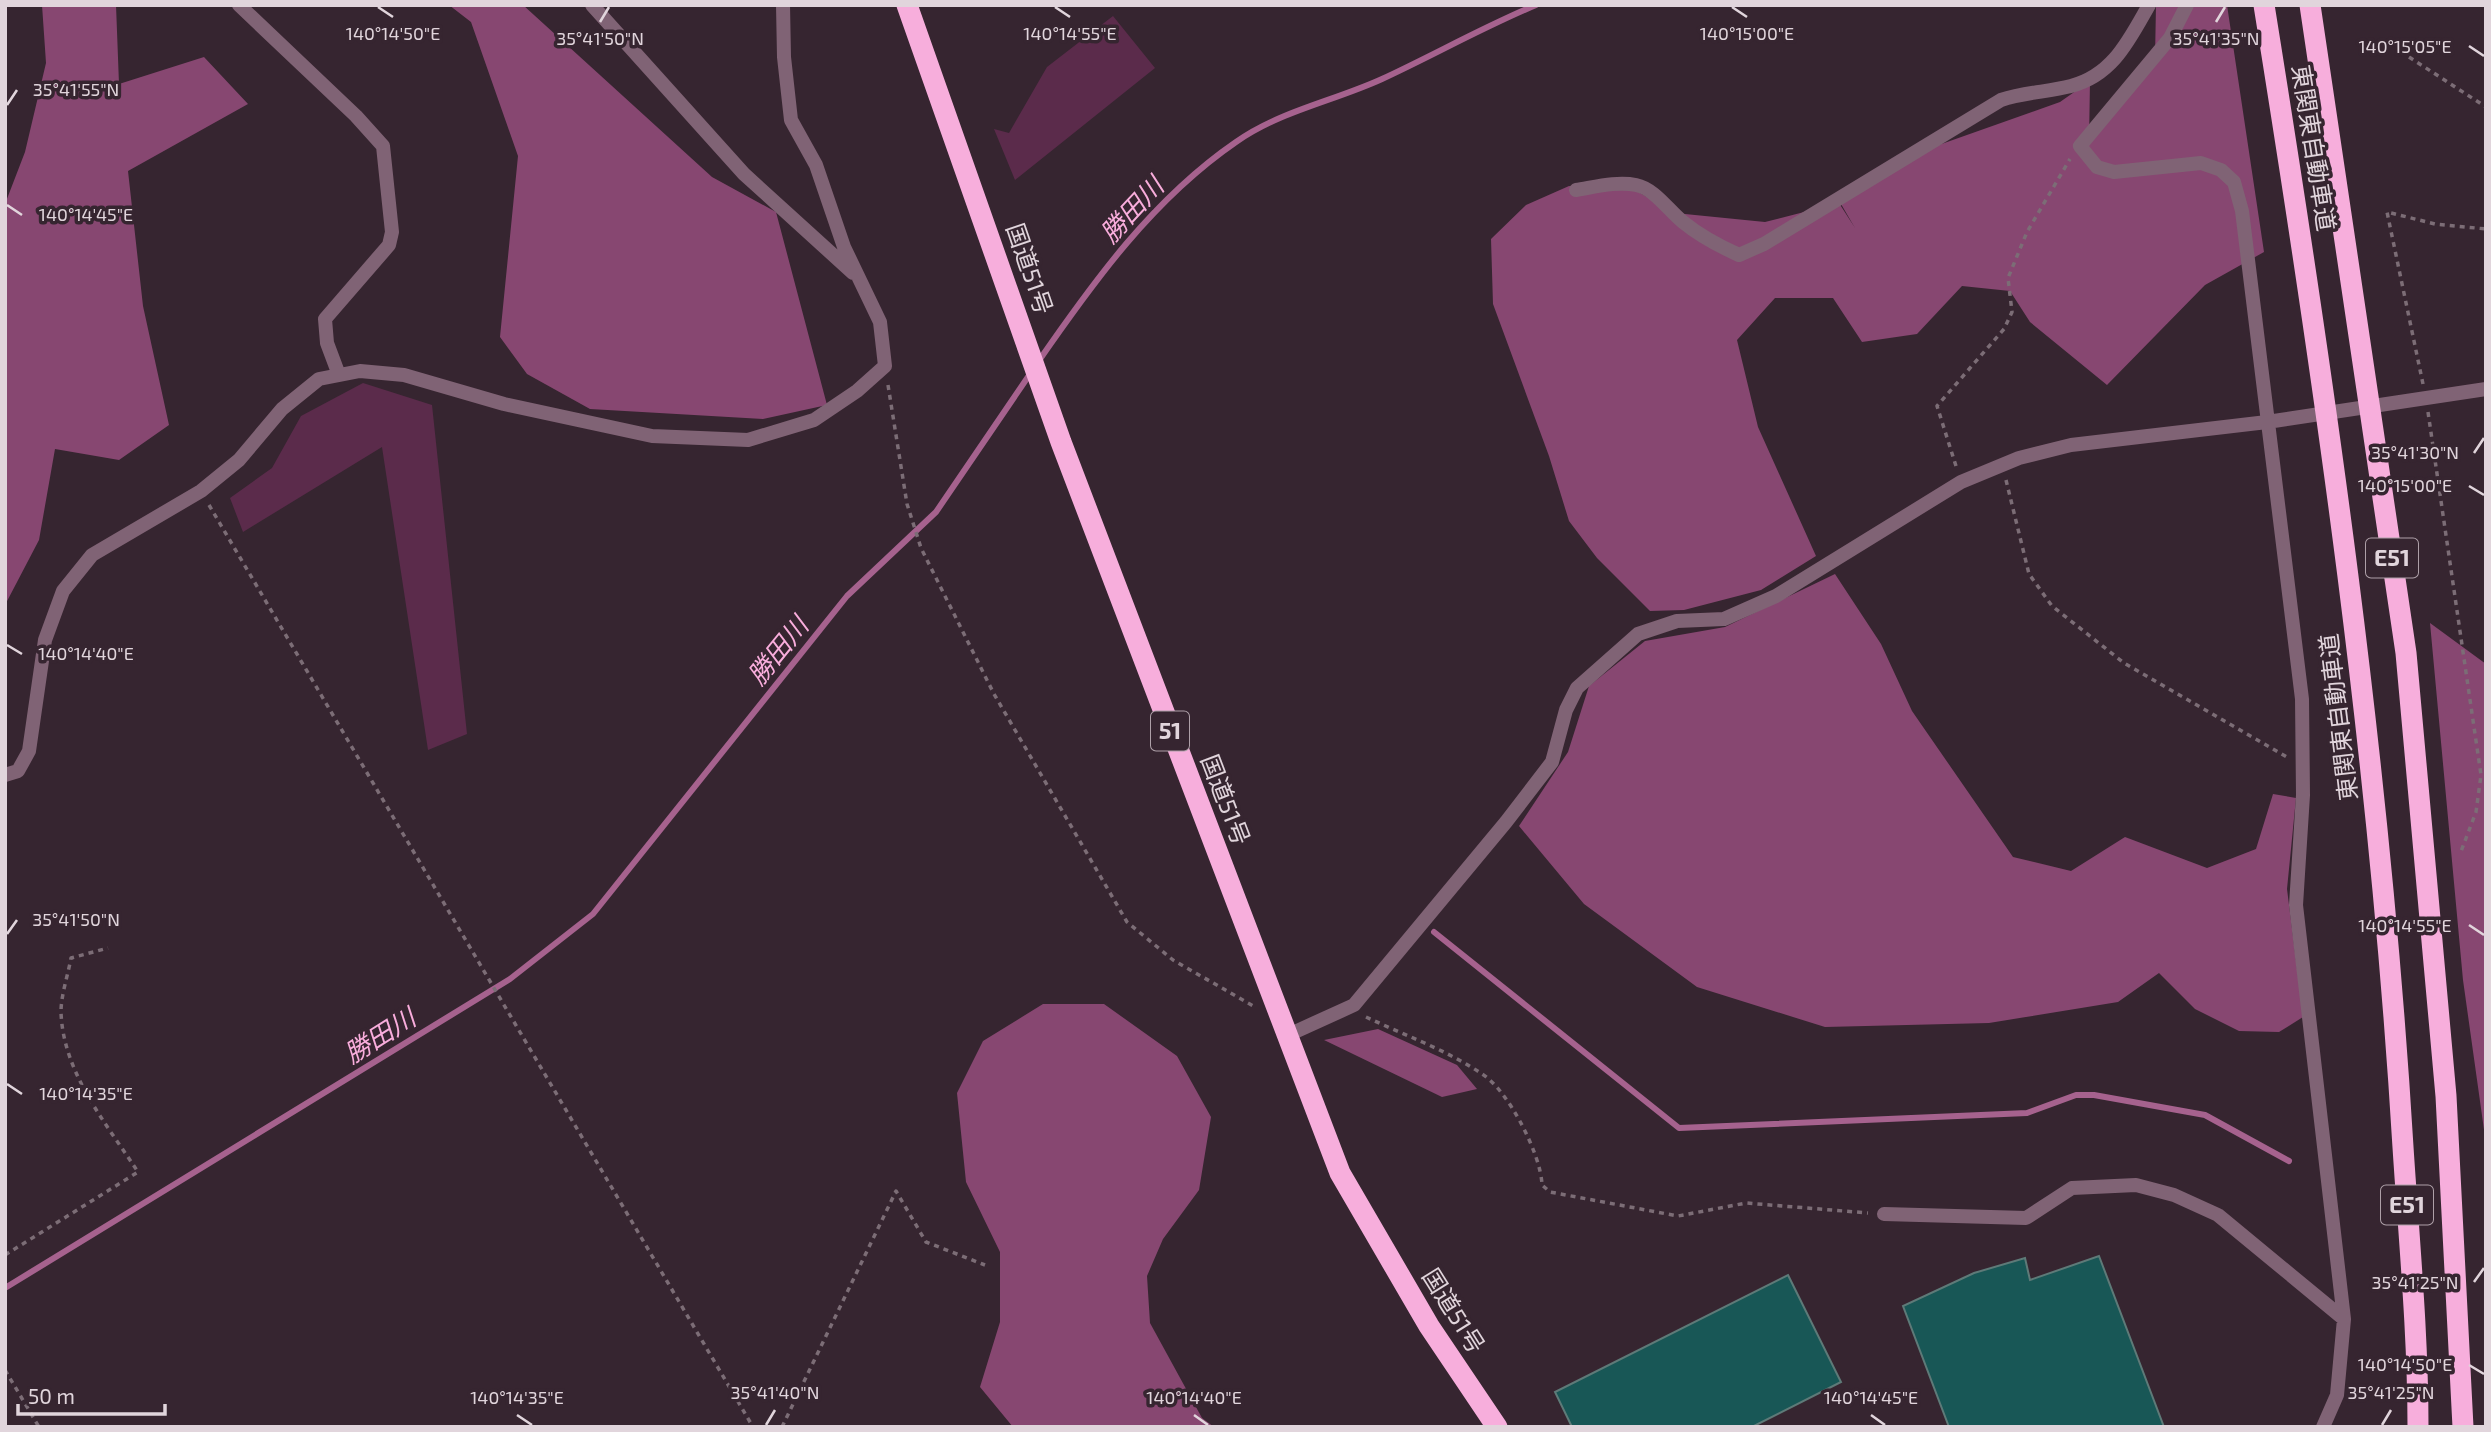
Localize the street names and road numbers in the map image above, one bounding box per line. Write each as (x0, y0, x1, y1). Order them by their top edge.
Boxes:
street label: 東関東自動車道 (2287, 63, 2342, 233)
street label: 国道51号 (1001, 219, 1059, 318)
road number: E51 (2366, 538, 2418, 578)
street label: 東関東自動車道 (2313, 632, 2362, 802)
road number: 51 (1151, 712, 1189, 750)
street label: 国道51号 (1196, 750, 1257, 849)
road number: E51 (2381, 1186, 2433, 1224)
street label: 国道51号 (1417, 1262, 1492, 1358)

